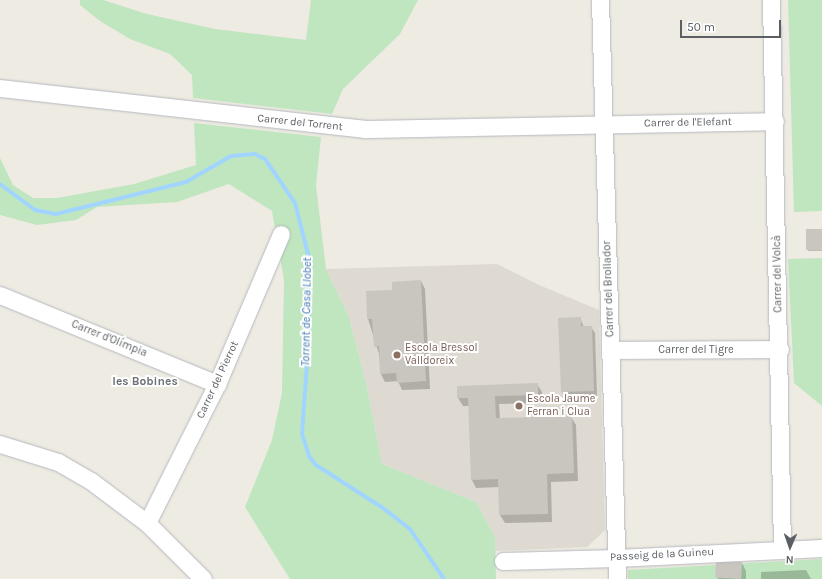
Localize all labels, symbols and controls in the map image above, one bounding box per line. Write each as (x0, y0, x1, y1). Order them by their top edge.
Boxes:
scale bar (682, 12, 783, 38)
text: 50 m (687, 20, 715, 34)
street label: Carrer del Torrent (257, 112, 343, 134)
street label: Carrer de l'Elefant (644, 116, 732, 130)
street label: Carrer del Volcà (771, 235, 785, 313)
street label: Carrer del Brollador (601, 241, 617, 337)
water label: Torrent de Casa Llobet (299, 257, 315, 367)
street label: Carrer d'Olímpia (69, 318, 149, 360)
street label: Carrer del Pierrot (194, 339, 242, 421)
place label: Escola Bressol Valldoreix (405, 342, 478, 368)
street label: Carrer del Tigre (658, 343, 734, 357)
marker: Escola Bressol Valldoreix (392, 350, 402, 360)
district label: les Bobines (112, 375, 178, 389)
place label: Escola Jaume Ferran i Clua (527, 393, 595, 419)
marker: Escola Jaume Ferran i Clua (514, 401, 524, 411)
north arrow (770, 527, 810, 567)
street label: Passeig de la Guineu (610, 546, 714, 564)
text: N (785, 553, 794, 566)

